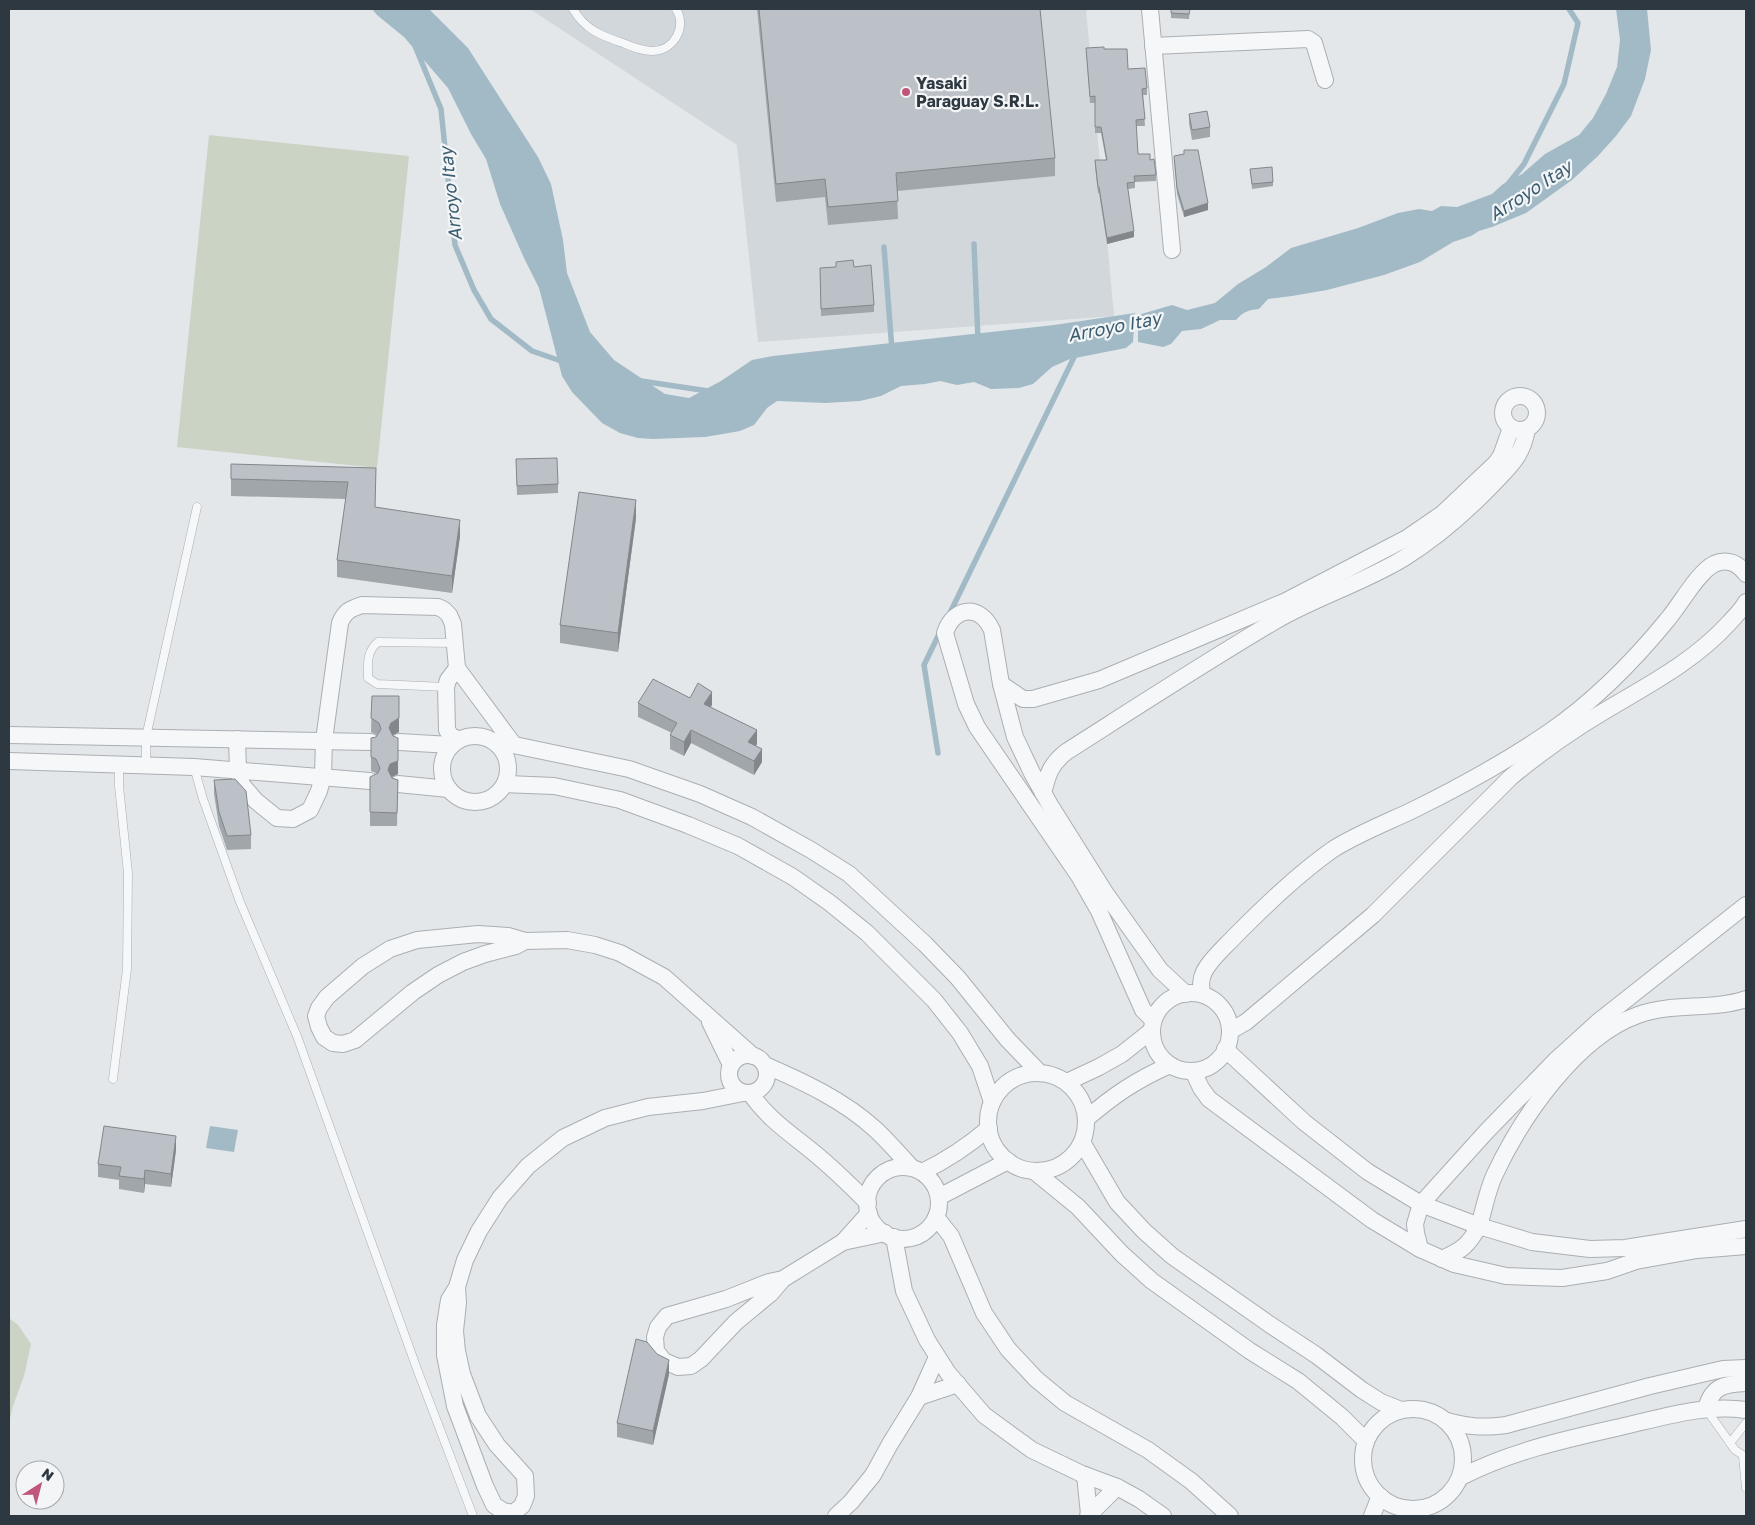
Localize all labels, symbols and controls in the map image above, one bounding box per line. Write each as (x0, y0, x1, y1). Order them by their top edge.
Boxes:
place label: Yasaki Paraguay S.R.L. (916, 73, 1039, 111)
marker: Yasaki Paraguay S.R.L. (900, 86, 912, 98)
water label: Arroyo Itay (434, 143, 466, 242)
water label: Arroyo Itay (1485, 154, 1578, 225)
water label: Arroyo Itay (1066, 306, 1165, 346)
north arrow (15, 1460, 65, 1510)
text: N (39, 1464, 57, 1484)

